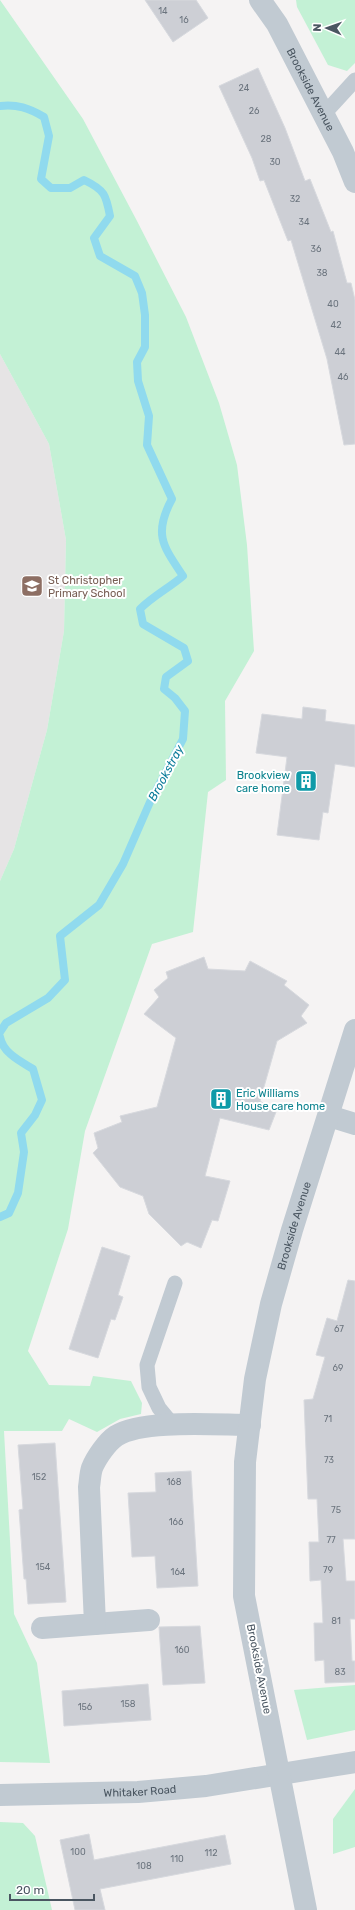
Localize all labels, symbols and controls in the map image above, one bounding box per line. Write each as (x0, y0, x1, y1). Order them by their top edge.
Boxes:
house number: 14 (158, 6, 168, 16)
north arrow (307, 8, 347, 48)
house number: 16 (179, 15, 189, 25)
text: N (311, 23, 324, 32)
street label: Brookside Avenue (284, 46, 338, 133)
house number: 24 (239, 83, 250, 93)
house number: 26 (249, 106, 260, 116)
house number: 28 (260, 134, 272, 144)
house number: 30 (269, 157, 281, 167)
house number: 32 (290, 194, 300, 204)
house number: 34 (299, 217, 310, 227)
house number: 36 (311, 244, 322, 254)
house number: 38 (316, 268, 328, 278)
house number: 40 (327, 299, 339, 309)
house number: 42 (331, 320, 341, 330)
house number: 44 (334, 347, 346, 357)
house number: 46 (337, 372, 349, 382)
school or university icon: St Christopher Primary School (19, 573, 45, 599)
place label: St Christopher Primary School (48, 574, 125, 600)
water label: Brookstray (145, 742, 187, 803)
building icon: Brookview care home (293, 768, 319, 794)
place label: Brookview care home (236, 769, 290, 795)
building icon: Eric Williams House care home (208, 1086, 234, 1112)
place label: Eric Williams House care home (236, 1087, 325, 1113)
street label: Brookside Avenue (275, 1180, 313, 1271)
house number: 67 (334, 1324, 344, 1334)
house number: 69 (333, 1363, 343, 1373)
house number: 71 (324, 1414, 332, 1424)
house number: 73 (324, 1455, 334, 1465)
house number: 152 (32, 1472, 46, 1482)
house number: 168 (166, 1477, 182, 1487)
house number: 75 (331, 1505, 341, 1515)
house number: 166 (169, 1517, 184, 1527)
house number: 77 (326, 1535, 336, 1545)
house number: 154 (36, 1562, 51, 1572)
house number: 79 (323, 1565, 333, 1575)
house number: 164 (171, 1567, 186, 1577)
house number: 81 (331, 1616, 341, 1626)
street label: Brookside Avenue (244, 1623, 274, 1715)
house number: 160 (175, 1645, 190, 1655)
house number: 83 (334, 1667, 346, 1677)
house number: 158 (121, 1699, 136, 1709)
house number: 156 (78, 1702, 93, 1712)
street label: Whitaker Road (103, 1782, 177, 1799)
house number: 100 (70, 1847, 86, 1857)
house number: 112 (205, 1848, 218, 1858)
house number: 110 (170, 1854, 184, 1864)
house number: 108 (136, 1861, 152, 1871)
scale bar (10, 1876, 94, 1902)
text: 20 m (16, 1883, 44, 1897)

